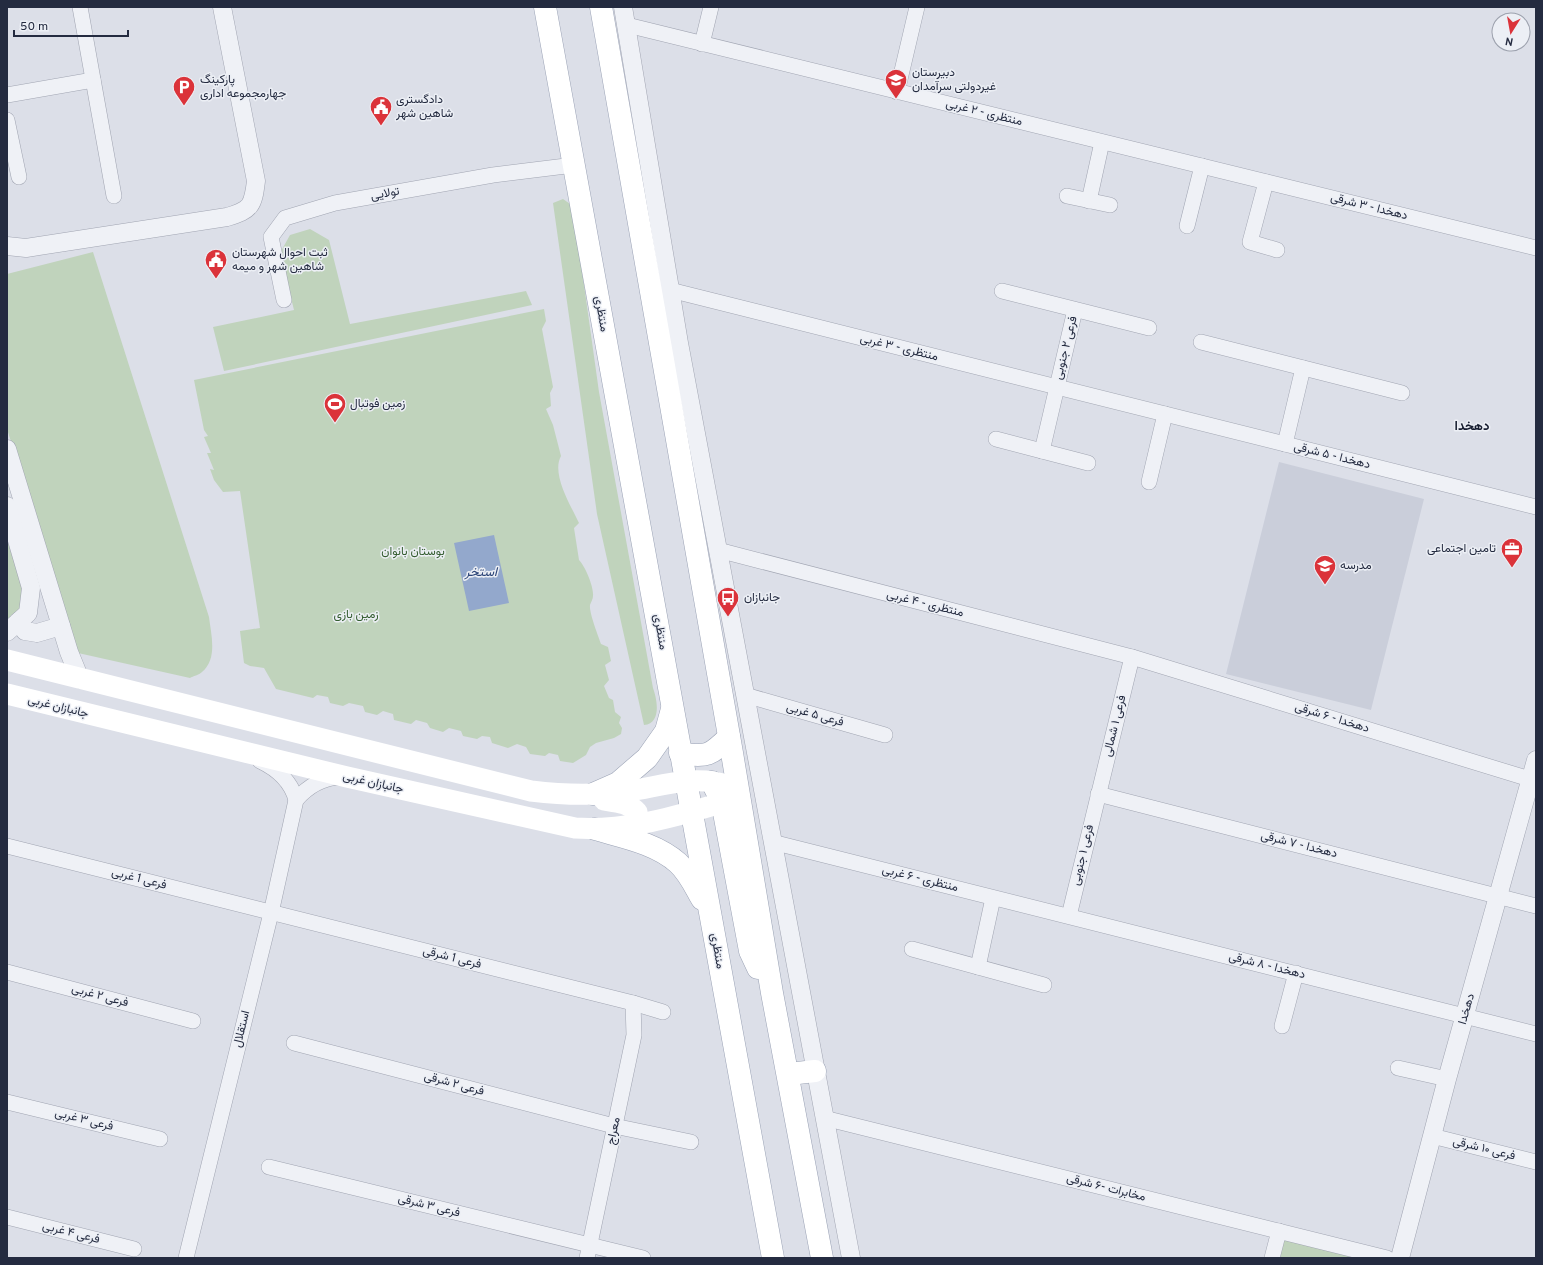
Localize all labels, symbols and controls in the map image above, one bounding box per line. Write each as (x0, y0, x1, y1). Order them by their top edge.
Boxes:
scale bar (14, 12, 128, 38)
north arrow (1491, 12, 1531, 52)
text: 50 m (20, 19, 48, 35)
text: N (1504, 33, 1514, 48)
place label: دبیرستان غیردولتی سرآمدان (912, 65, 996, 95)
school or university icon: دبیرستان غیردولتی سرآمدان (883, 67, 909, 100)
place label: پارکینگ جهارمجموعه اداری (200, 72, 286, 102)
parking icon: پارکینگ جهارمجموعه اداری (171, 74, 197, 107)
place label: دادگستری شاهین شهر (395, 92, 453, 122)
public building icon: دادگستری شاهین شهر (368, 94, 394, 127)
street label: منتظری - ۲ غربی (944, 96, 1024, 130)
street label: تولایی (369, 184, 401, 204)
street label: دهخدا - ۳ شرقی (1329, 190, 1410, 224)
place label: ثبت احوال شهرستان شاهین شهر و میمه (232, 245, 328, 275)
public building icon: ثبت احوال شهرستان شاهین شهر و میمه (203, 247, 229, 280)
street label: منتظری (590, 295, 612, 333)
street label: فرعی ۲ جنوبی (1050, 315, 1082, 381)
street label: منتظری - ۳ غربی (858, 331, 940, 365)
sports icon: زمین فوتبال (322, 391, 348, 424)
place label: زمین فوتبال (350, 396, 405, 412)
district label: دهخدا (1455, 419, 1489, 435)
street label: دهخدا - ۵ شرقی (1292, 439, 1372, 473)
office icon: تامین اجتماعی (1499, 536, 1525, 569)
place label: تامین اجتماعی (1427, 541, 1496, 557)
park label: بوستان بانوان (381, 544, 445, 560)
school or university icon: مدرسه (1312, 553, 1338, 586)
place label: مدرسه (1340, 558, 1372, 574)
water label: استخر (464, 565, 499, 581)
bus stop icon: جانبازان (715, 585, 741, 618)
street label: منتظری - ۴ غربی (885, 587, 965, 621)
place label: جانبازان (744, 590, 780, 606)
park label: زمین بازی (333, 607, 379, 623)
street label: منتظری (649, 613, 671, 651)
street label: جانبازان غربی (26, 692, 90, 722)
street label: فرعی ۱ شمالی (1100, 693, 1130, 759)
street label: فرعی ۵ غربی (784, 699, 846, 731)
street label: دهخدا - ۶ شرقی (1293, 699, 1371, 737)
street label: جانبازان غربی (341, 768, 405, 798)
street label: فرعی ۱ جنوبی (1068, 823, 1098, 887)
street label: دهخدا - ۷ شرقی (1259, 828, 1339, 862)
street label: منتظری - ۶ غربی (880, 862, 960, 896)
street label: فرعی 1 غربی (110, 864, 168, 894)
street label: منتظری (706, 932, 728, 970)
street label: فرعی 1 شرقی (421, 943, 483, 973)
street label: دهخدا - ۸ شرقی (1227, 949, 1307, 983)
street label: فرعی ۲ غربی (70, 981, 130, 1011)
street label: دهخدا (1455, 991, 1479, 1026)
street label: استقلال (230, 1009, 254, 1049)
street label: فرعی ۲ شرقی (422, 1068, 486, 1100)
street label: فرعی ۳ غربی (53, 1105, 115, 1135)
street label: معراج (603, 1116, 625, 1146)
street label: فرعی ۱۰ شرقی (1451, 1134, 1517, 1164)
street label: مخابرات -۶ شرقی (1065, 1170, 1147, 1206)
street label: فرعی ۳ شرقی (396, 1191, 462, 1221)
street label: فرعی ۴ غربی (41, 1218, 101, 1248)

